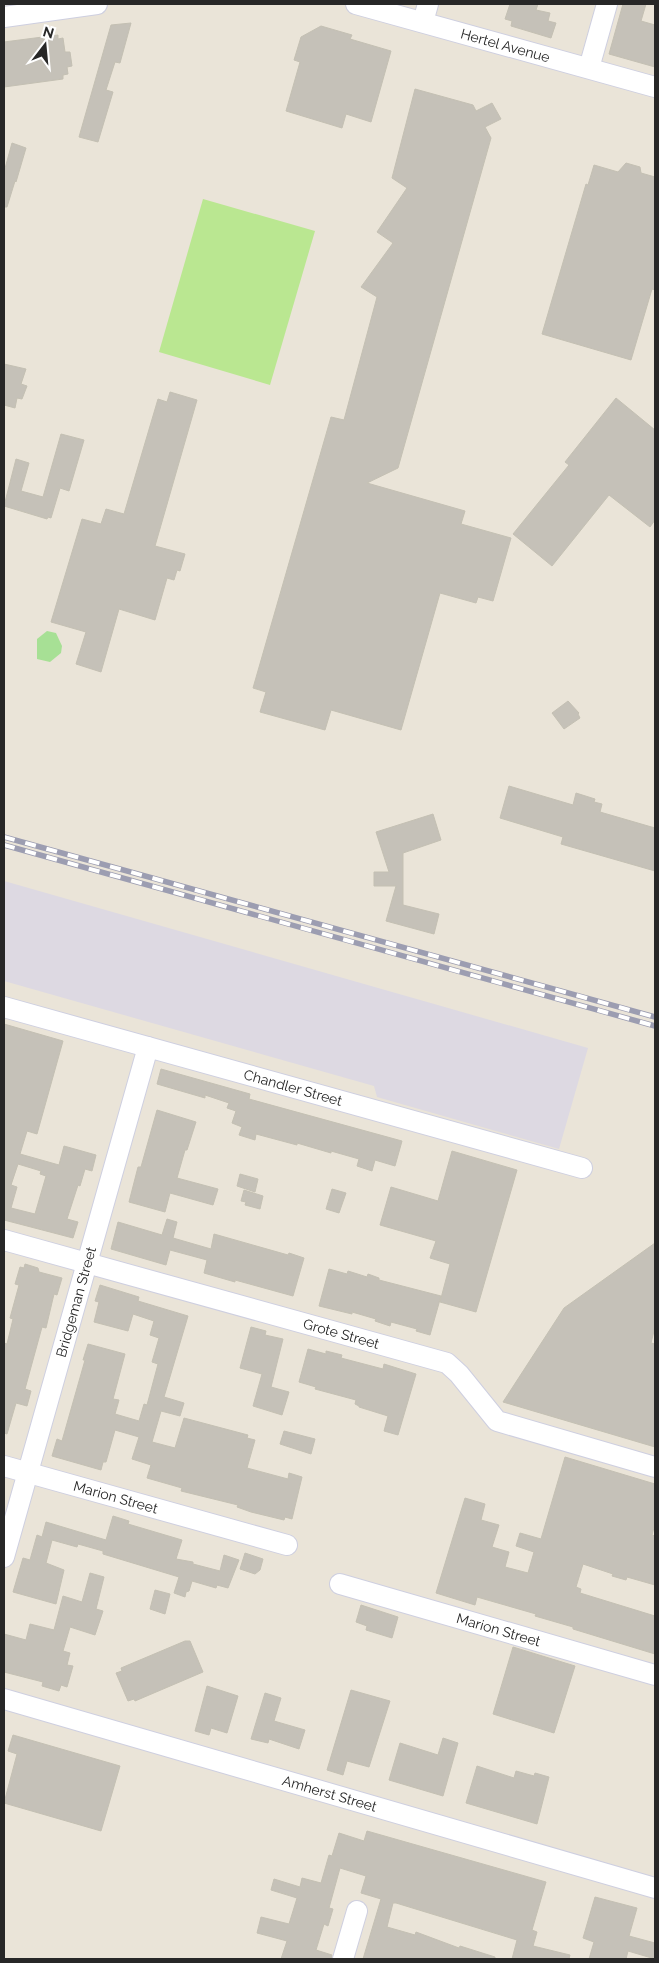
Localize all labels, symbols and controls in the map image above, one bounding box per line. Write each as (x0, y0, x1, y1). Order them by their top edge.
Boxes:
north arrow (20, 20, 70, 70)
text: N (41, 23, 56, 42)
street label: Hertel Avenue (459, 25, 552, 65)
street label: Chandler Street (242, 1066, 344, 1109)
street label: Bridgeman Street (53, 1245, 99, 1359)
street label: Grote Street (301, 1315, 381, 1352)
street label: Marion Street (72, 1478, 160, 1517)
street label: Marion Street (455, 1610, 543, 1650)
street label: Amherst Street (280, 1772, 379, 1815)

